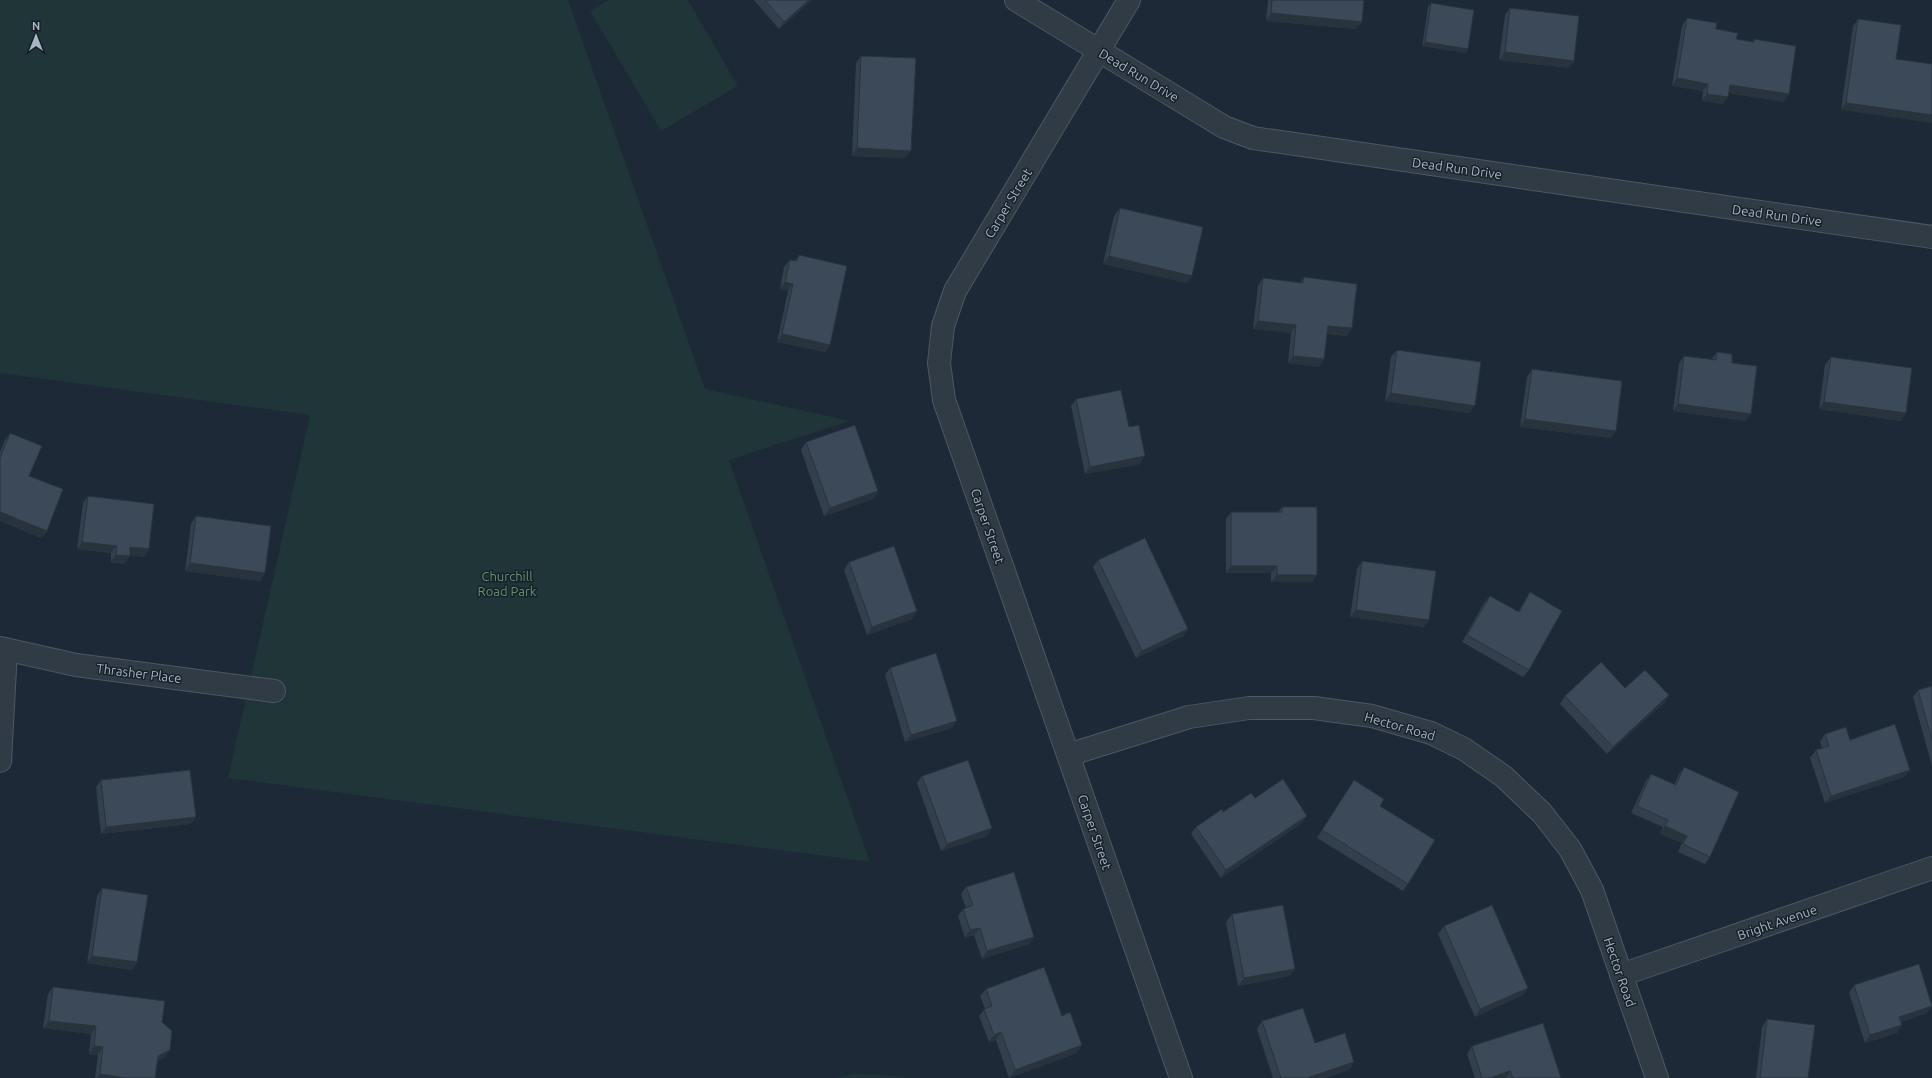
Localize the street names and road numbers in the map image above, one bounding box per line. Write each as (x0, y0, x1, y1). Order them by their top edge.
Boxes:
street label: Dead Run Drive (1097, 46, 1181, 104)
street label: Dead Run Drive (1411, 155, 1503, 181)
street label: Carper Street (982, 166, 1034, 240)
street label: Dead Run Drive (1731, 202, 1823, 228)
street label: Carper Street (969, 487, 1007, 565)
street label: Thrasher Place (96, 661, 182, 685)
street label: Hector Road (1363, 709, 1437, 743)
street label: Carper Street (1076, 793, 1114, 871)
street label: Bright Avenue (1735, 902, 1819, 942)
street label: Hector Road (1602, 935, 1638, 1009)

